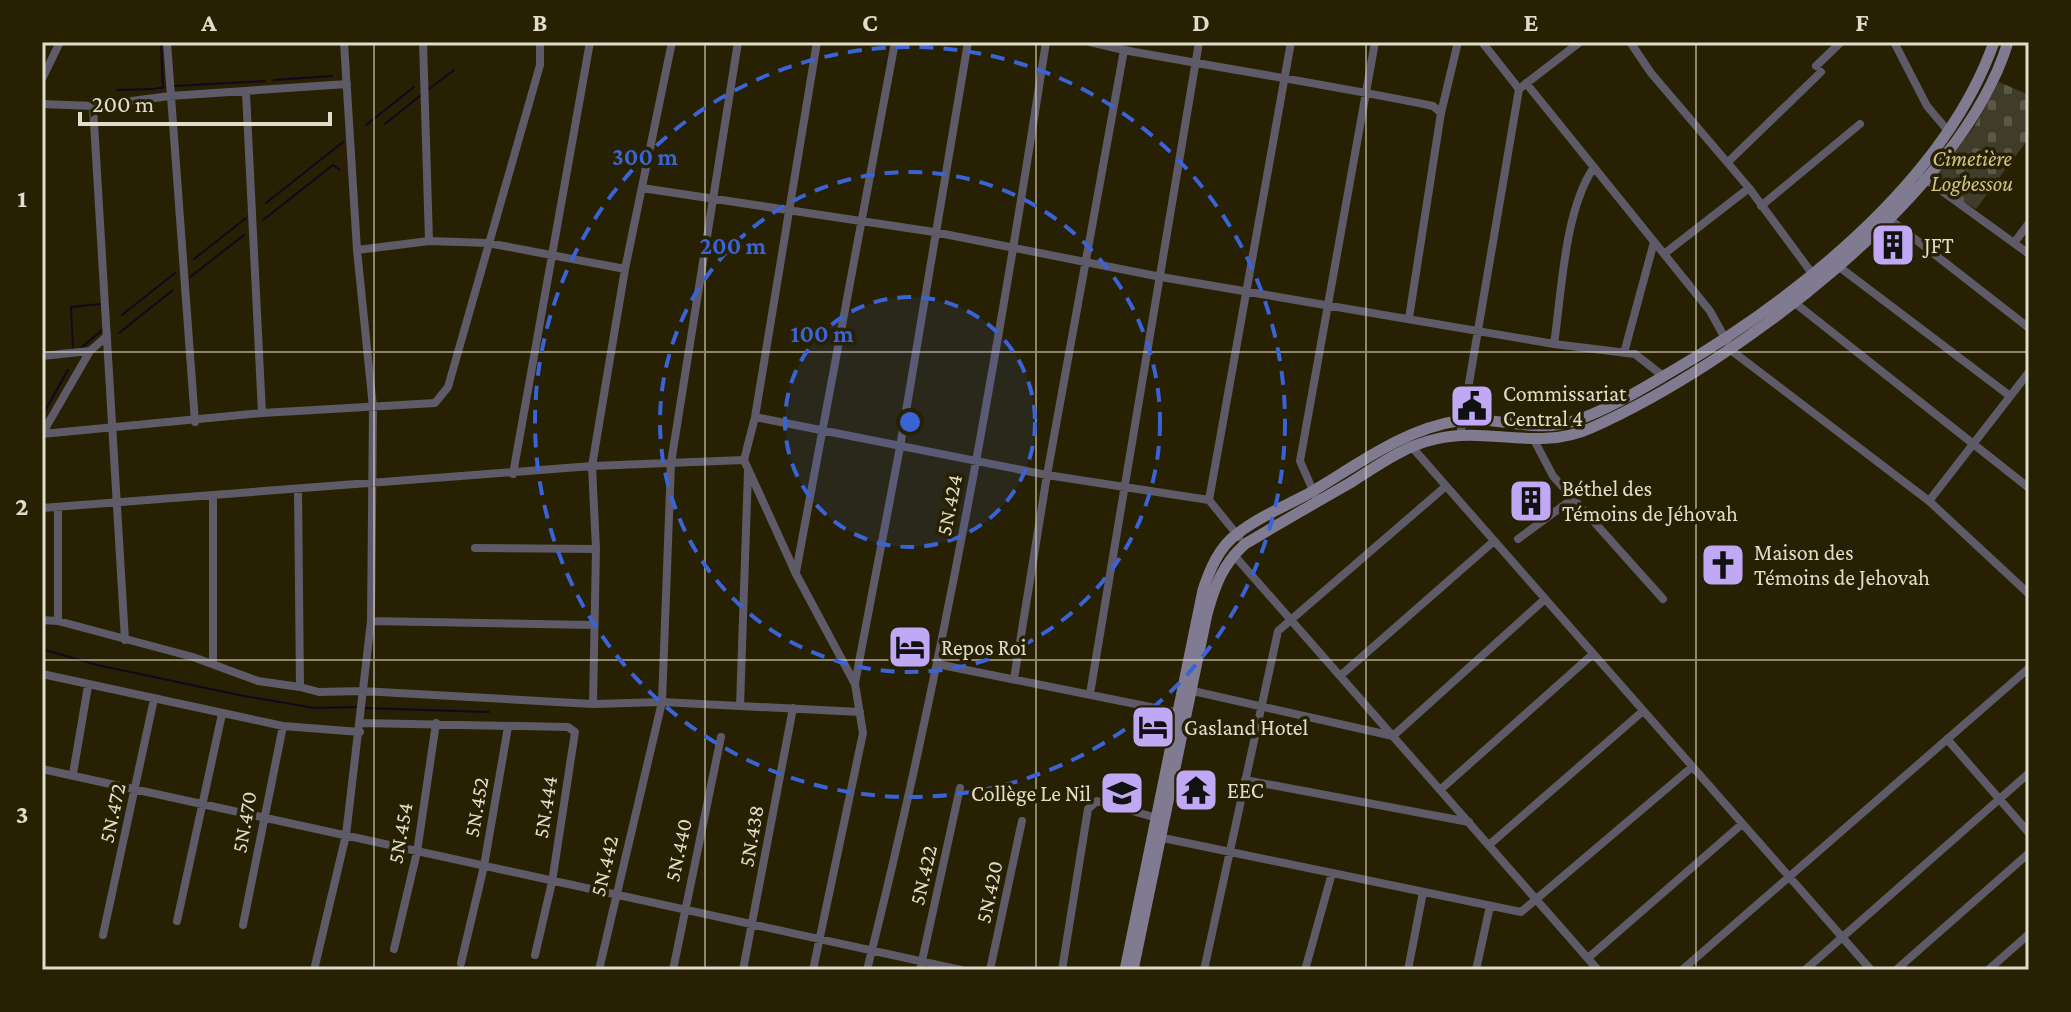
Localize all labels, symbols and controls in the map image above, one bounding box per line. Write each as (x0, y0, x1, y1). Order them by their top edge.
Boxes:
text: A (200, 8, 217, 37)
text: B (532, 8, 548, 37)
text: C (862, 8, 878, 37)
text: D (1192, 8, 1210, 37)
text: E (1524, 8, 1539, 37)
text: F (1855, 8, 1869, 37)
scale bar (80, 76, 330, 126)
text: 200 m (92, 90, 154, 117)
text: 300 m (612, 143, 679, 170)
park label: Cimetière Logbessou (1931, 146, 2013, 196)
text: 1 (17, 184, 27, 213)
building icon: JFT (1869, 221, 1917, 269)
text: 200 m (700, 232, 767, 259)
place label: JFT (1922, 233, 1954, 258)
text: 100 m (790, 320, 854, 347)
place label: Commissariat Central 4 (1503, 381, 1627, 431)
public building icon: Commissariat Central 4 (1448, 382, 1496, 430)
centre of rings (896, 408, 924, 436)
street label: 5N.424 (931, 472, 967, 538)
place label: Béthel des Témoins de Jéhovah (1562, 476, 1738, 526)
building icon: Béthel des Témoins de Jéhovah (1507, 477, 1555, 525)
text: 2 (15, 492, 29, 521)
place label: Maison des Témoins de Jehovah (1754, 540, 1930, 590)
church icon: Maison des Témoins de Jehovah (1699, 541, 1747, 589)
hotel icon: Repos Roi (886, 623, 934, 671)
place label: Repos Roi (941, 635, 1027, 660)
hotel icon: Gasland Hotel (1129, 703, 1177, 751)
place label: Gasland Hotel (1184, 715, 1308, 740)
temple icon: EEC (1172, 766, 1220, 814)
school or university icon: Collège Le Nil (1098, 769, 1146, 817)
street label: 5N.444 (528, 774, 562, 840)
street label: 5N.452 (458, 775, 494, 839)
place label: EEC (1227, 778, 1264, 803)
street label: 5N.472 (93, 781, 131, 845)
place label: Collège Le Nil (971, 781, 1091, 806)
street label: 5N.470 (226, 789, 262, 855)
text: 3 (16, 800, 28, 829)
street label: 5N.454 (382, 800, 418, 866)
street label: 5N.438 (733, 803, 769, 869)
street label: 5N.440 (659, 816, 697, 884)
street label: 5N.442 (585, 833, 623, 899)
street label: 5N.422 (904, 842, 942, 908)
street label: 5N.420 (970, 859, 1008, 925)

